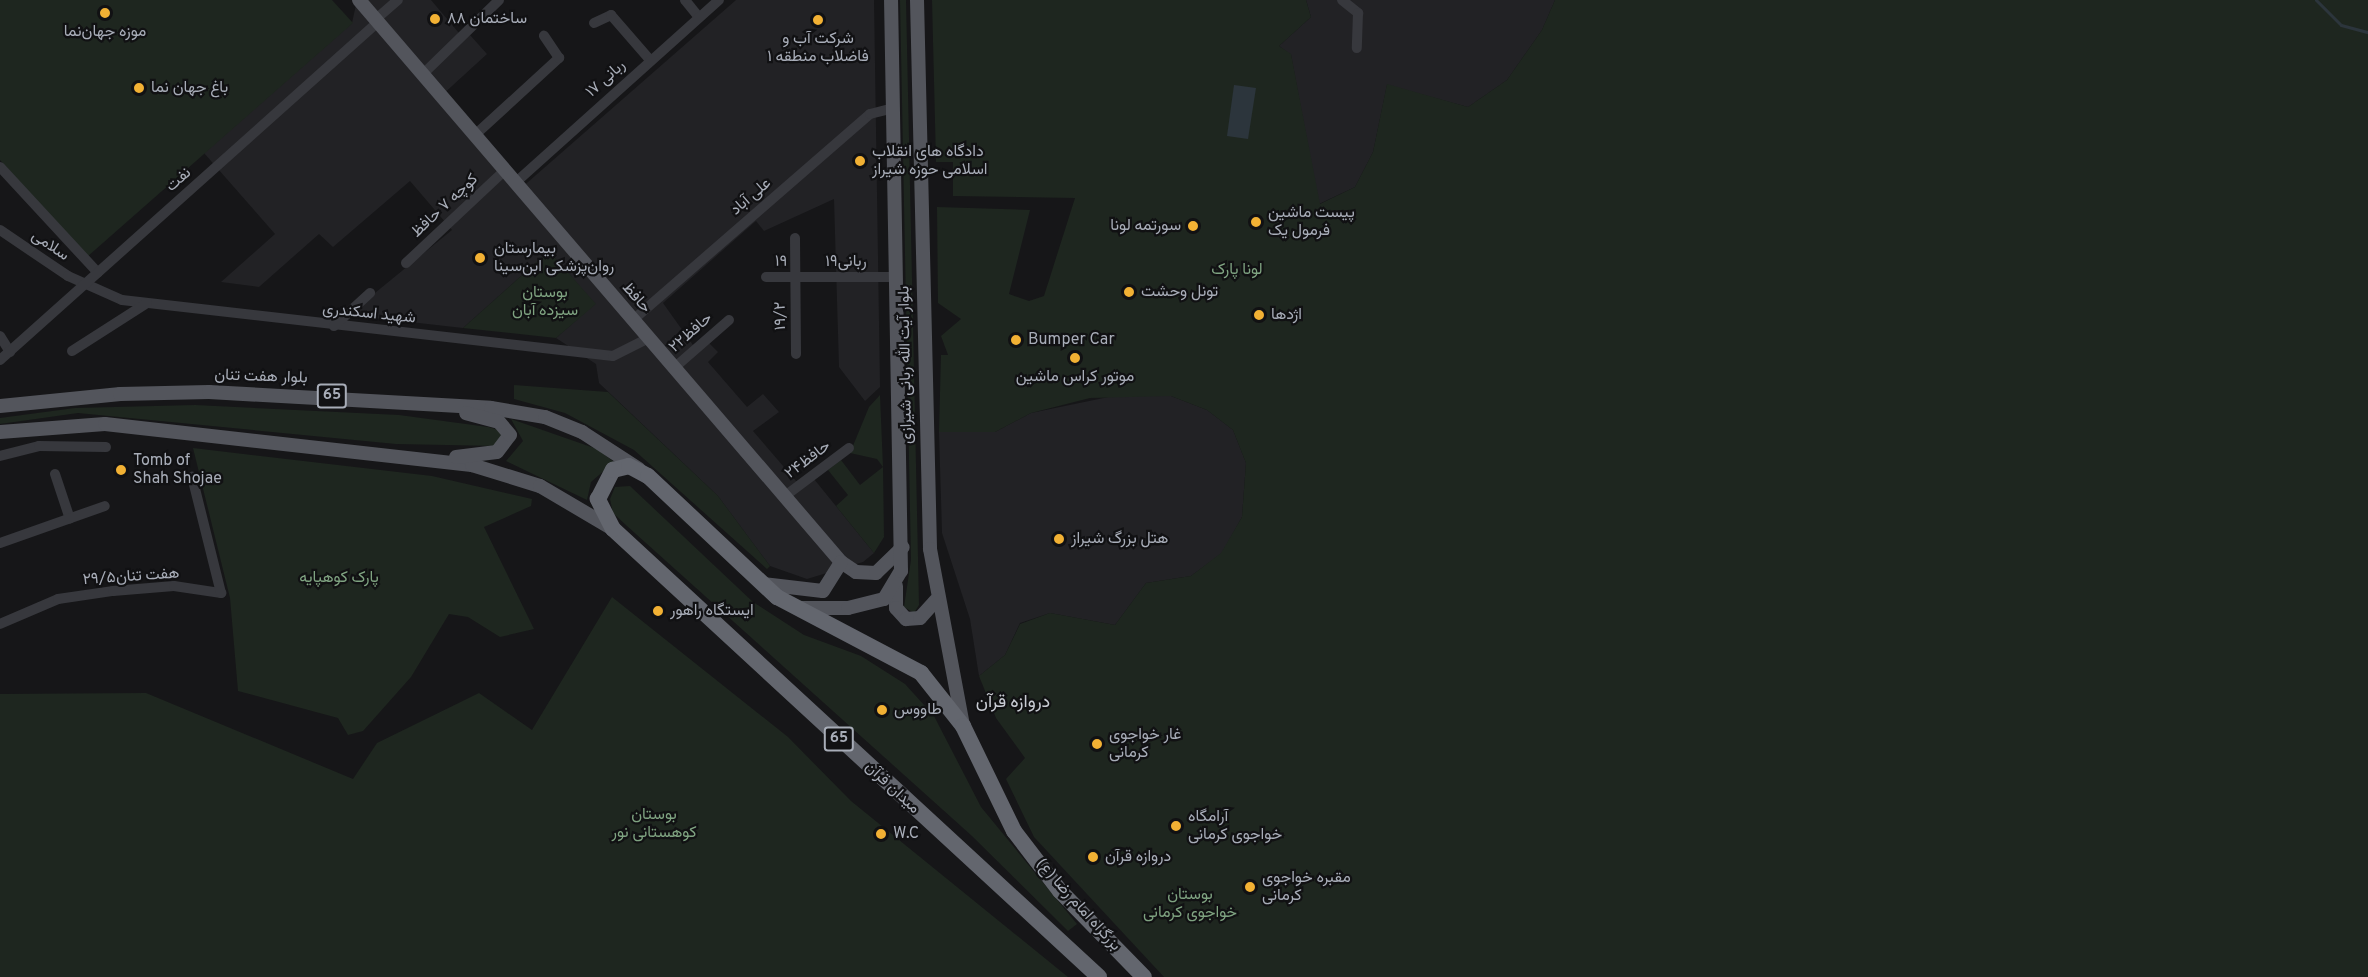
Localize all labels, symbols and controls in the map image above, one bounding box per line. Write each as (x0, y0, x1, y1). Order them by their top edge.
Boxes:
marker: موزه جهان‌نما (98, 6, 112, 20)
place label: ساختمان ۸۸ (447, 9, 527, 29)
marker: ساختمان ۸۸ (428, 12, 442, 26)
marker: شرکت آب و فاضلاب منطقه ۱ (811, 13, 825, 27)
place label: موزه جهان‌نما (64, 22, 146, 42)
place label: شرکت آب و فاضلاب منطقه ۱ (767, 29, 869, 67)
street label: ربانی ۱۷ (582, 56, 630, 102)
place label: باغ جهان نما (151, 78, 228, 98)
marker: باغ جهان نما (132, 81, 146, 95)
place label: دادگاه های انقلاب اسلامی حوزه شیراز (872, 142, 987, 180)
marker: دادگاه های انقلاب اسلامی حوزه شیراز (853, 154, 867, 168)
street label: نفت (162, 164, 196, 196)
street label: کوچه ۷ حافظ (408, 170, 482, 242)
street label: علی آباد (727, 174, 775, 220)
place label: پیست ماشین فرمول یک (1268, 203, 1355, 241)
marker: پیست ماشین فرمول یک (1249, 215, 1263, 229)
place label: سورتمه لونا (1110, 216, 1181, 236)
marker: سورتمه لونا (1186, 219, 1200, 233)
street label: سلامی (27, 226, 73, 266)
place label: بیمارستان روان‌پزشکی ابن‌سینا (494, 239, 614, 277)
marker: بیمارستان روان‌پزشکی ابن‌سینا (471, 249, 489, 267)
street label: ۱۹ (775, 252, 787, 272)
street label: ربانی۱۹ (825, 252, 867, 272)
park label: لونا پارک (1211, 260, 1263, 280)
street label: حافظ (617, 279, 655, 317)
place label: تونل وحشت (1141, 282, 1218, 302)
park label: بوستان سیزده آبان (512, 283, 578, 321)
marker: تونل وحشت (1122, 285, 1136, 299)
street label: بلوار آیت الله ربانی شیرازی (895, 286, 917, 444)
street label: شهید اسکندری (321, 300, 417, 328)
street label: ۱۹/۲ (771, 302, 791, 330)
place label: اژدها (1271, 305, 1302, 325)
marker: اژدها (1252, 308, 1266, 322)
street label: حافظ۲۲ (665, 309, 717, 357)
place label: Bumper Car (1028, 330, 1115, 350)
marker: Bumper Car (1009, 333, 1023, 347)
marker: موتور کراس ماشین (1068, 351, 1082, 365)
street label: بلوار هفت تنان (214, 366, 308, 388)
place label: موتور کراس ماشین (1016, 367, 1134, 387)
road number: 65 (316, 384, 348, 408)
street label: حافظ۲۴ (781, 437, 835, 483)
place label: Tomb of Shah Shojae (133, 451, 222, 489)
marker: Tomb of Shah Shojae (114, 463, 128, 477)
place label: هتل بزرگ شیراز (1071, 529, 1168, 549)
marker: هتل بزرگ شیراز (1052, 532, 1066, 546)
street label: ۲۹/۵هفت تنان (82, 564, 180, 590)
park label: پارک کوهپایه (299, 568, 379, 588)
place label: ایستگاه راهور (670, 601, 754, 621)
marker: ایستگاه راهور (651, 604, 665, 618)
district label: دروازه قرآن (976, 692, 1050, 714)
place label: طاووس (894, 700, 942, 720)
marker: طاووس (875, 703, 889, 717)
place label: غار خواجوی کرمانی (1109, 725, 1181, 763)
road number: 65 (822, 727, 856, 751)
marker: غار خواجوی کرمانی (1090, 737, 1104, 751)
street label: میدان قرآن (861, 758, 923, 818)
park label: بوستان کوهستانی نور (611, 805, 697, 843)
place label: آرامگاه خواجوی کرمانی (1188, 807, 1282, 845)
marker: آرامگاه خواجوی کرمانی (1169, 819, 1183, 833)
place label: W.C (893, 824, 919, 844)
marker: W.C (874, 827, 888, 841)
place label: دروازه قرآن (1105, 847, 1171, 867)
marker: دروازه قرآن (1086, 850, 1100, 864)
street label: بزرگراه امام رضا (ع) (1031, 855, 1125, 955)
place label: مقبره خواجوی کرمانی (1262, 868, 1351, 906)
marker: مقبره خواجوی کرمانی (1243, 880, 1257, 894)
park label: بوستان خواجوی کرمانی (1143, 885, 1237, 923)

